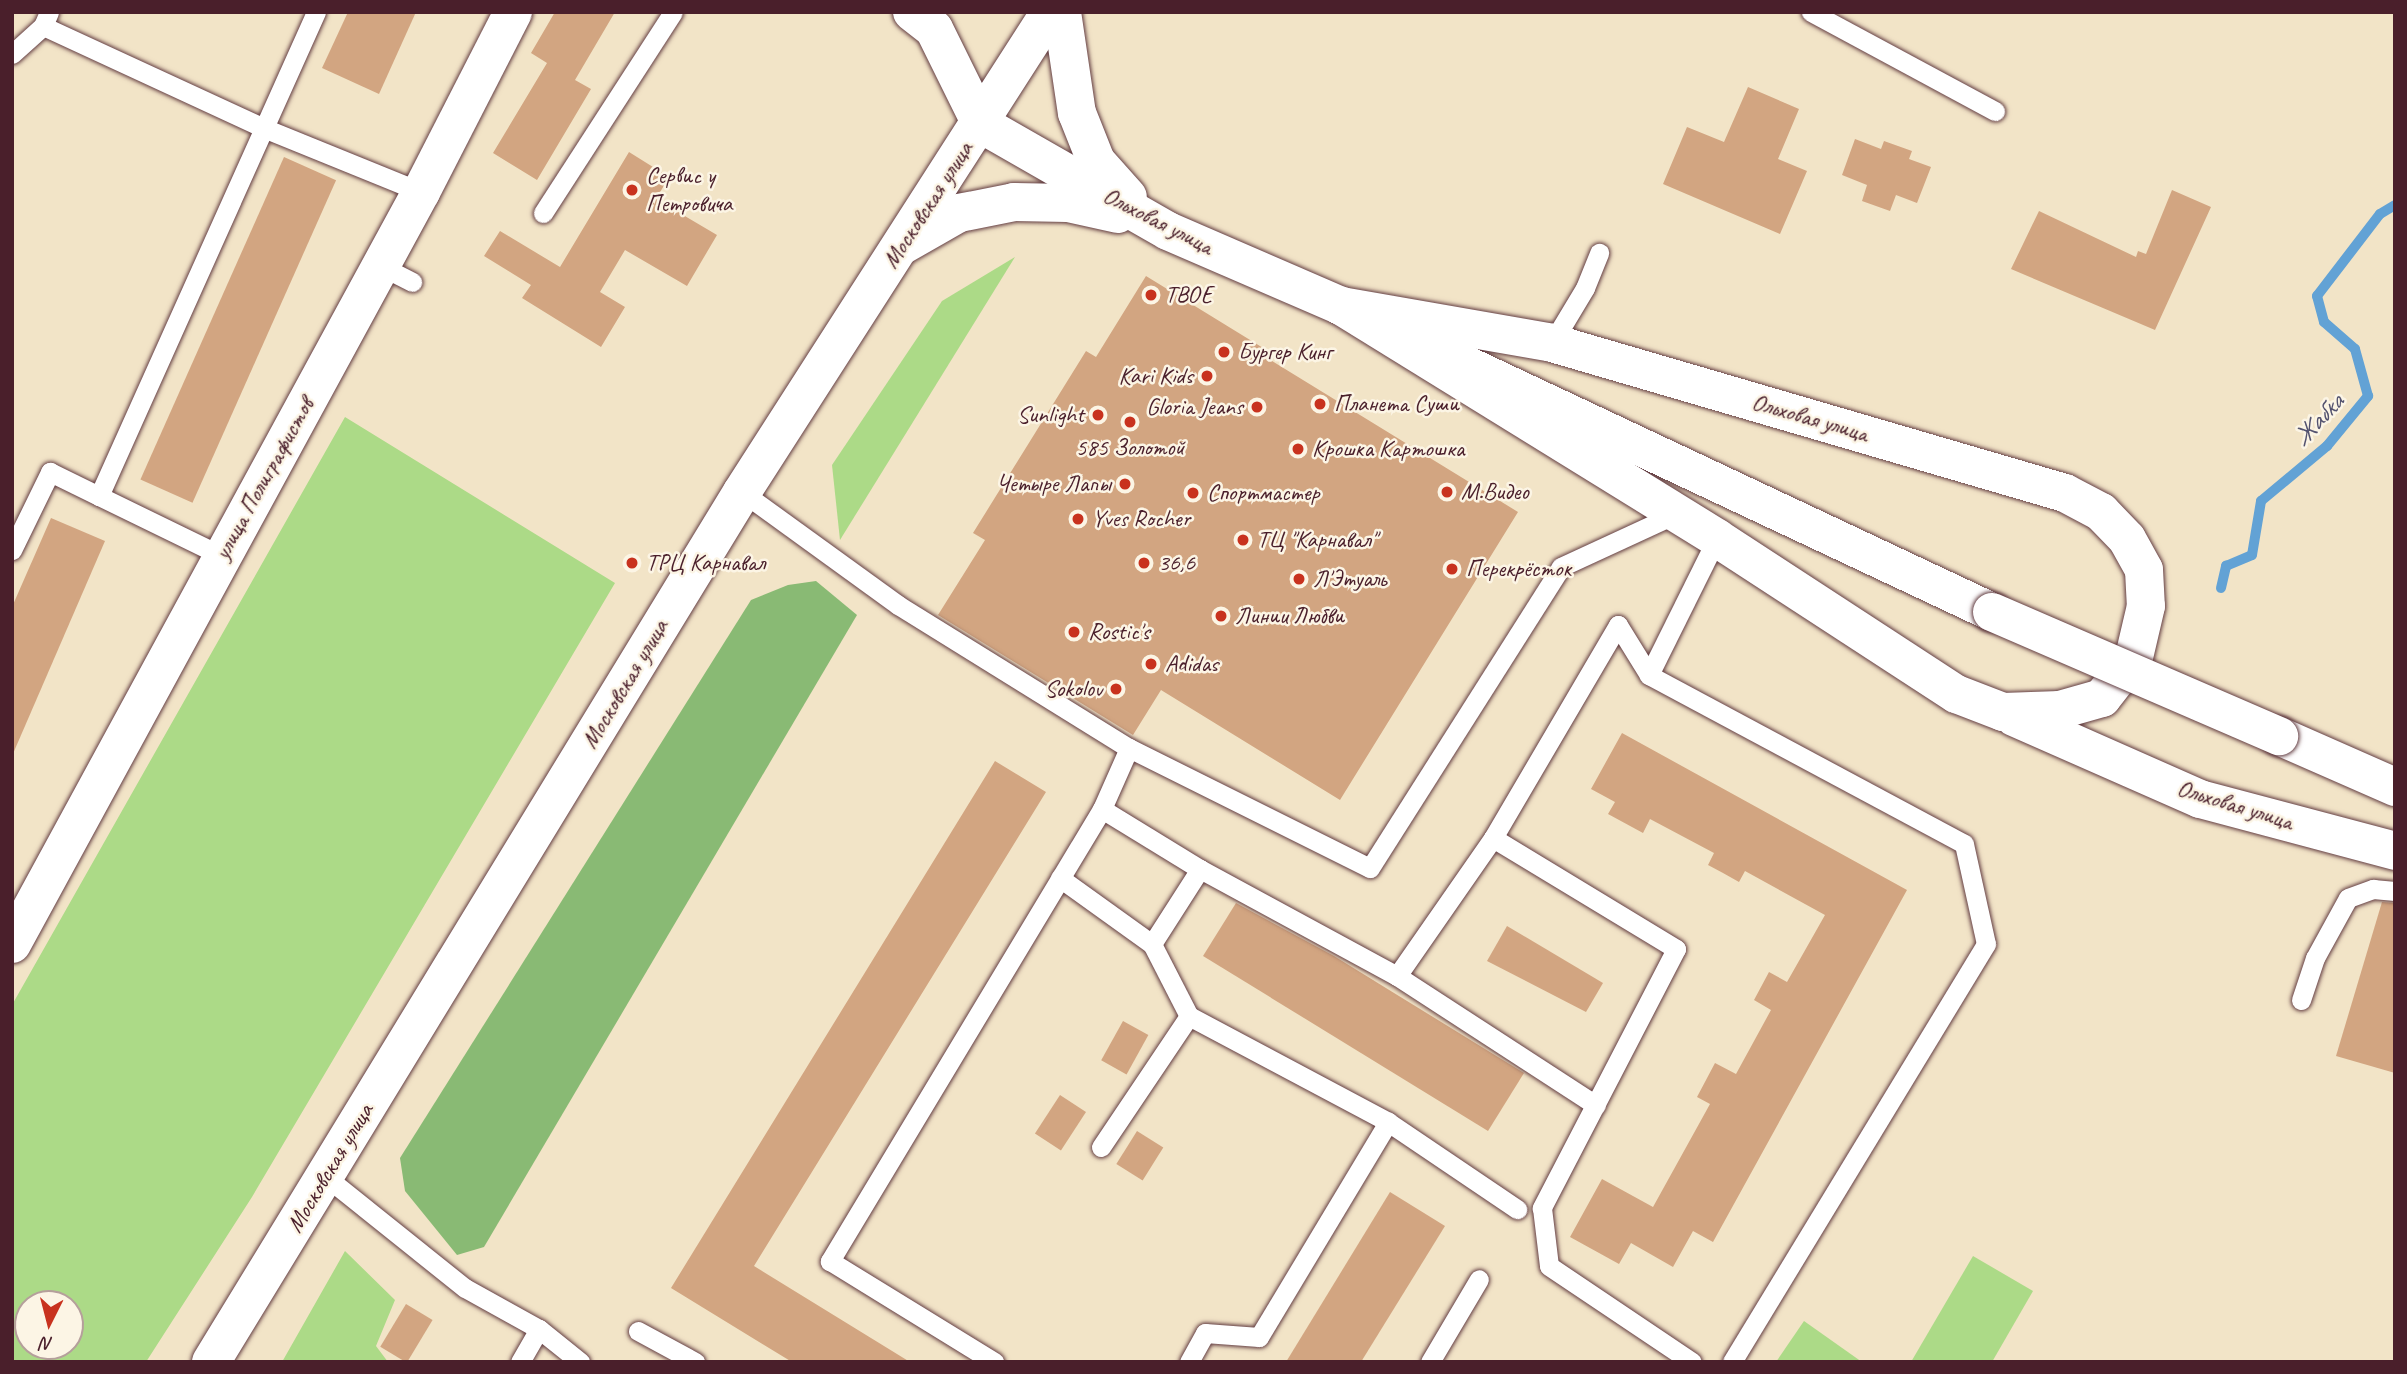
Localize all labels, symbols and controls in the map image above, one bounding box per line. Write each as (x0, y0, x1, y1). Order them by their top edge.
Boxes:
street label: Московская улица (876, 136, 980, 274)
place label: Сервис у Петровича (646, 162, 732, 218)
street label: Ольховая улица (1098, 181, 1218, 261)
marker: Сервис у Петровича (624, 182, 640, 198)
place label: ТВОЕ (1165, 281, 1212, 309)
marker: ТВОЕ (1143, 287, 1159, 303)
place label: Бургер Кинг (1238, 338, 1332, 366)
marker: Бургер Кинг (1216, 344, 1232, 360)
place label: Kari Kids (1118, 362, 1193, 390)
marker: Kari Kids (1199, 368, 1215, 384)
water label: Жабка (2286, 387, 2350, 453)
street label: Ольховая улица (1748, 388, 1872, 448)
place label: Планета Суши (1334, 390, 1459, 418)
place label: Gloria Jeans (1146, 393, 1243, 421)
street label: улица Полиграфистов (208, 394, 320, 564)
marker: Планета Суши (1312, 396, 1328, 412)
marker: Gloria Jeans (1249, 399, 1265, 415)
place label: Sunlight (1017, 401, 1084, 429)
marker: Sunlight (1090, 407, 1106, 423)
marker: 585 Золотой (1122, 414, 1138, 430)
place label: 585 Золотой (1075, 434, 1185, 462)
place label: Крошка Картошка (1312, 435, 1464, 463)
marker: Крошка Картошка (1290, 441, 1306, 457)
place label: Четыре Лапы (996, 470, 1111, 498)
marker: Четыре Лапы (1117, 476, 1133, 492)
place label: М.Видео (1461, 478, 1529, 506)
place label: Спортмастер (1207, 479, 1320, 507)
marker: М.Видео (1439, 484, 1455, 500)
marker: Спортмастер (1185, 485, 1201, 501)
place label: Yves Rocher (1092, 505, 1190, 533)
marker: Yves Rocher (1070, 511, 1086, 527)
place label: ТЦ "Карнавал" (1257, 526, 1376, 554)
marker: ТЦ "Карнавал" (1235, 532, 1251, 548)
place label: ТРЦ Карнавал (646, 549, 765, 577)
place label: 36,6 (1158, 549, 1195, 577)
marker: ТРЦ Карнавал (624, 555, 640, 571)
marker: 36,6 (1136, 555, 1152, 571)
place label: Перекрёсток (1466, 555, 1571, 583)
marker: Перекрёсток (1444, 561, 1460, 577)
place label: Л'Этуаль (1313, 565, 1386, 593)
marker: Л'Этуаль (1291, 571, 1307, 587)
place label: Линии Любви (1235, 602, 1345, 630)
marker: Линии Любви (1213, 608, 1229, 624)
street label: Московская улица (575, 614, 675, 754)
place label: Rostic's (1088, 618, 1150, 646)
marker: Rostic's (1066, 624, 1082, 640)
place label: Adidas (1165, 650, 1218, 678)
marker: Adidas (1143, 656, 1159, 672)
place label: Sokolov (1044, 675, 1102, 703)
marker: Sokolov (1108, 681, 1124, 697)
street label: Ольховая улица (2173, 774, 2297, 836)
street label: Московская улица (280, 1098, 380, 1238)
north arrow (14, 1290, 84, 1360)
text: N (40, 1331, 54, 1356)

